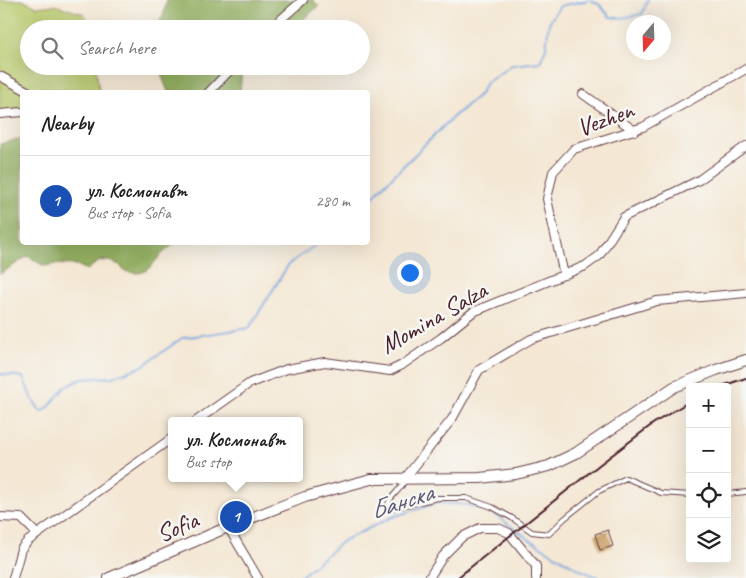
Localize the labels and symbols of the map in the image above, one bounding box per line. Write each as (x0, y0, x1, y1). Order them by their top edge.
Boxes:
north arrow (626, 15, 671, 60)
street label: Vezhen (573, 93, 640, 144)
your location (397, 260, 423, 286)
street label: Momina Salza (374, 274, 494, 361)
water label: Банска (365, 475, 439, 527)
pin: 1 (220, 498, 252, 536)
street label: Sofia (152, 503, 205, 550)

